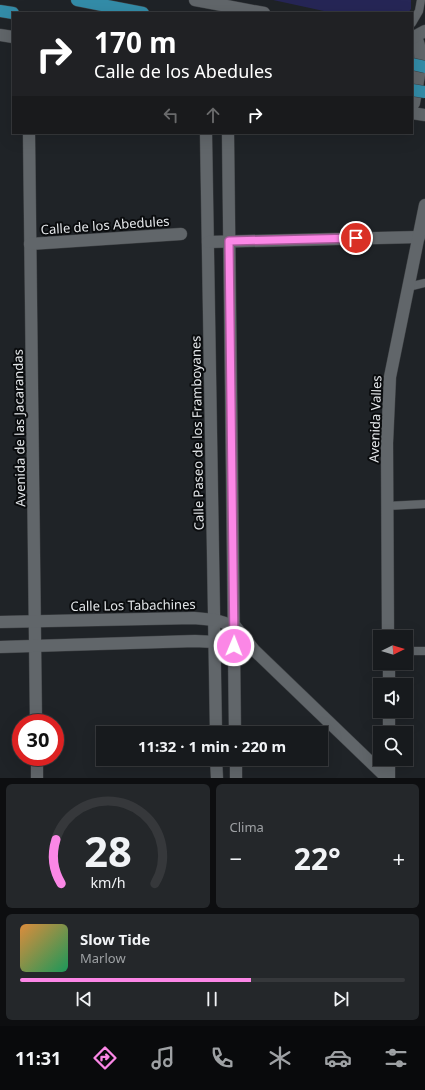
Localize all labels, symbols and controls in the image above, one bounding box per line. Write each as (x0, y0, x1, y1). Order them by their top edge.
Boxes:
text: 170 m (94, 23, 177, 61)
icon: right (28, 28, 80, 80)
text: Calle de los Abedules (94, 59, 273, 83)
icon: left (160, 104, 182, 126)
icon: ahead (202, 104, 224, 126)
icon: right (244, 104, 266, 126)
street label: Calle de los Abedules (40, 212, 170, 238)
pin (339, 221, 373, 255)
icon: arrive (345, 227, 367, 249)
street label: Calle Paseo de los Framboyanes (186, 335, 208, 531)
street label: Avenida de las Jacarandas (9, 349, 29, 507)
street label: Avenida Valles (364, 375, 386, 463)
street label: Calle Los Tabachines (70, 595, 196, 615)
position arrow (213, 625, 255, 667)
north arrow (373, 630, 413, 670)
map controls (373, 630, 413, 766)
button: sound (373, 678, 413, 718)
speed limit sign: 30 (12, 714, 64, 766)
button: search (373, 726, 413, 766)
text: 11:32 · 1 min · 220 m (138, 736, 286, 756)
text: Clima (230, 818, 264, 836)
text: 28 (84, 823, 132, 879)
text: 22° (294, 838, 341, 879)
text: − (230, 843, 242, 873)
text: + (392, 843, 405, 873)
text: km/h (90, 873, 125, 892)
text: Slow Tide (80, 929, 150, 949)
text: Marlow (80, 949, 126, 967)
icon: previous (73, 988, 95, 1010)
icon: pause (201, 988, 223, 1010)
icon: next (330, 988, 352, 1010)
icon: directions (91, 1044, 119, 1072)
icon: music (149, 1044, 177, 1072)
icon: phone (208, 1044, 236, 1072)
icon: climate (266, 1044, 294, 1072)
icon: car (324, 1044, 352, 1072)
icon: filters (382, 1044, 410, 1072)
text: 11:31 (15, 1046, 61, 1070)

